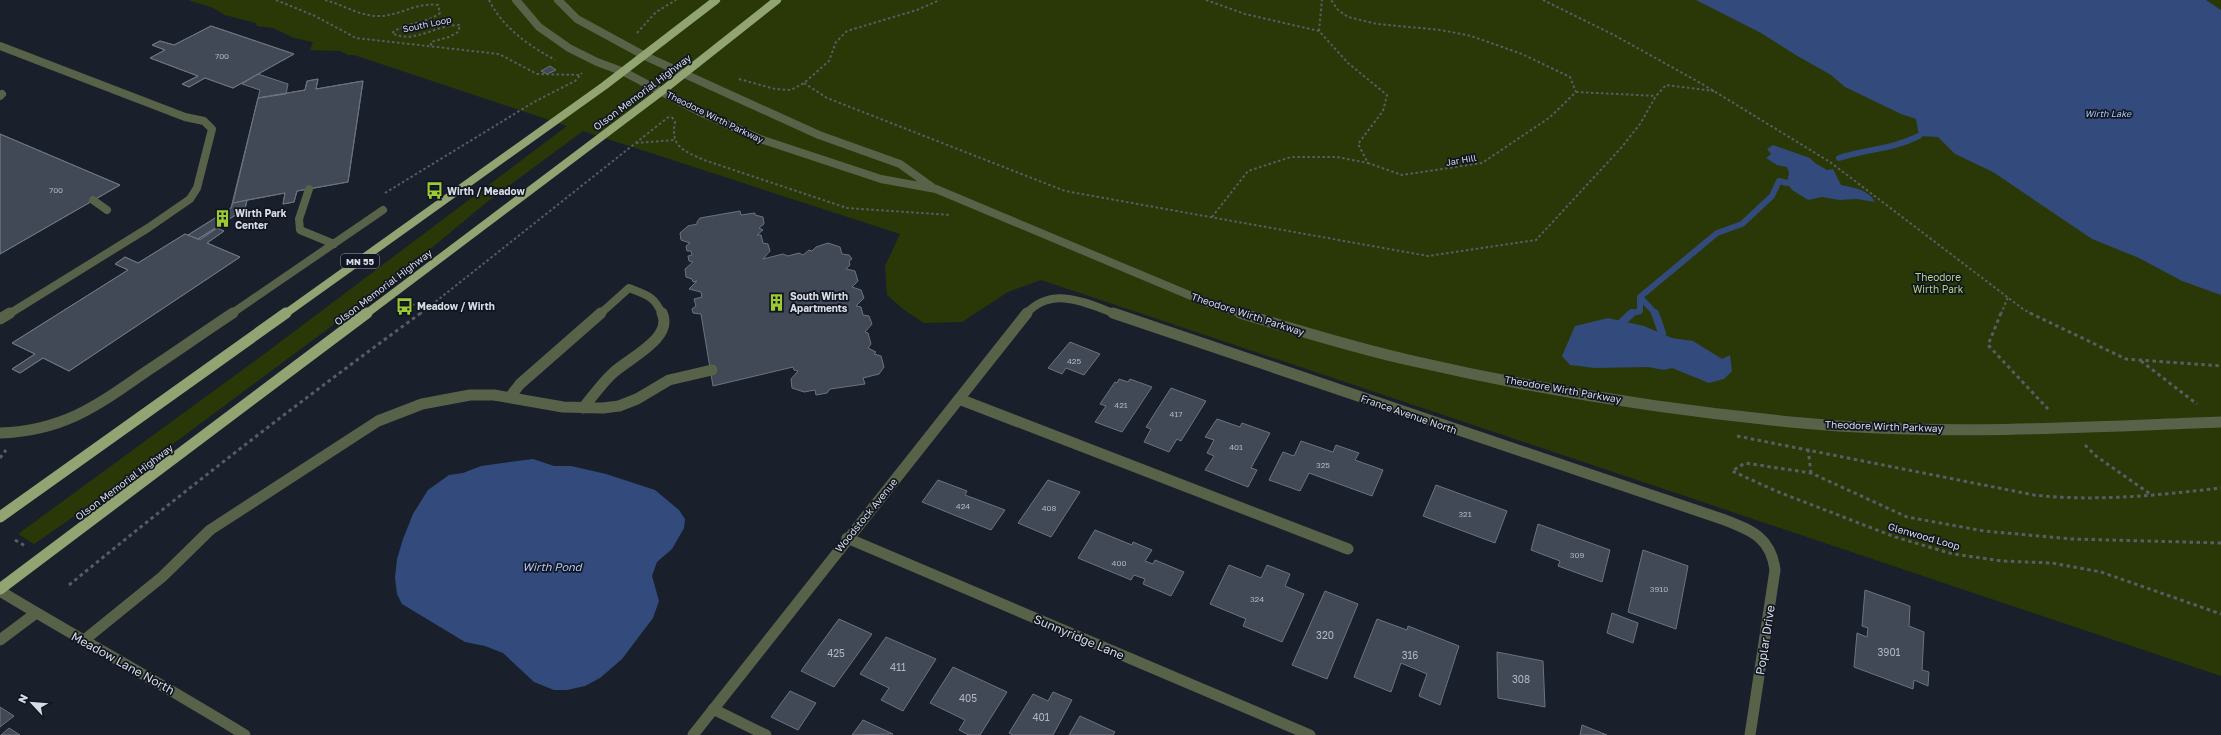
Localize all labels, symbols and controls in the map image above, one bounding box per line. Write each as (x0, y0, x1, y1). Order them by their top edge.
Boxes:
street label: South Loop (402, 13, 453, 35)
house number: 700 (215, 51, 229, 61)
street label: Olson Memorial Highway (591, 51, 694, 133)
street label: Theodore Wirth Parkway (665, 89, 765, 145)
water label: Wirth Lake (2085, 108, 2132, 119)
street label: Jar Hill (1445, 152, 1477, 168)
bus stop icon: Wirth / Meadow (424, 181, 444, 201)
house number: 700 (49, 185, 63, 195)
place label: Wirth / Meadow (447, 185, 525, 197)
place label: Wirth Park Center (235, 207, 287, 231)
building icon: Wirth Park Center (212, 209, 232, 229)
street label: Olson Memorial Highway (332, 246, 435, 328)
road number: MN 55 (341, 254, 379, 268)
park label: Theodore Wirth Park (1913, 271, 1964, 295)
place label: South Wirth Apartments (790, 290, 848, 314)
street label: Theodore Wirth Parkway (1190, 290, 1306, 338)
building icon: South Wirth Apartments (767, 292, 787, 312)
bus stop icon: Meadow / Wirth (394, 296, 414, 316)
place label: Meadow / Wirth (417, 300, 495, 312)
house number: 425 (1067, 356, 1081, 366)
street label: Theodore Wirth Parkway (1504, 373, 1623, 405)
street label: France Avenue North (1359, 392, 1459, 436)
house number: 421 (1114, 400, 1128, 410)
house number: 417 (1170, 409, 1183, 419)
street label: Theodore Wirth Parkway (1825, 418, 1944, 434)
street label: Olson Memorial Highway (73, 441, 176, 523)
house number: 401 (1229, 442, 1243, 452)
house number: 325 (1316, 460, 1330, 470)
street label: Woodstock Avenue (833, 475, 900, 554)
house number: 424 (956, 501, 970, 511)
house number: 408 (1042, 503, 1056, 513)
house number: 321 (1458, 509, 1472, 519)
street label: Glenwood Loop (1887, 520, 1961, 552)
house number: 309 (1570, 550, 1584, 560)
house number: 400 (1112, 558, 1126, 568)
water label: Wirth Pond (522, 560, 583, 573)
house number: 3910 (1650, 584, 1668, 594)
house number: 324 (1250, 594, 1264, 604)
street label: Poplar Drive (1752, 604, 1778, 676)
street label: Sunnyridge Lane (1031, 611, 1127, 663)
street label: Meadow Lane North (69, 628, 177, 698)
house number: 320 (1316, 629, 1334, 641)
house number: 3901 (1878, 646, 1901, 658)
house number: 425 (827, 647, 845, 659)
house number: 316 (1402, 649, 1418, 661)
house number: 411 (890, 661, 906, 673)
house number: 308 (1512, 673, 1530, 685)
north arrow (12, 683, 52, 723)
text: N (15, 692, 30, 705)
house number: 405 (959, 692, 977, 704)
house number: 401 (1032, 711, 1050, 723)

